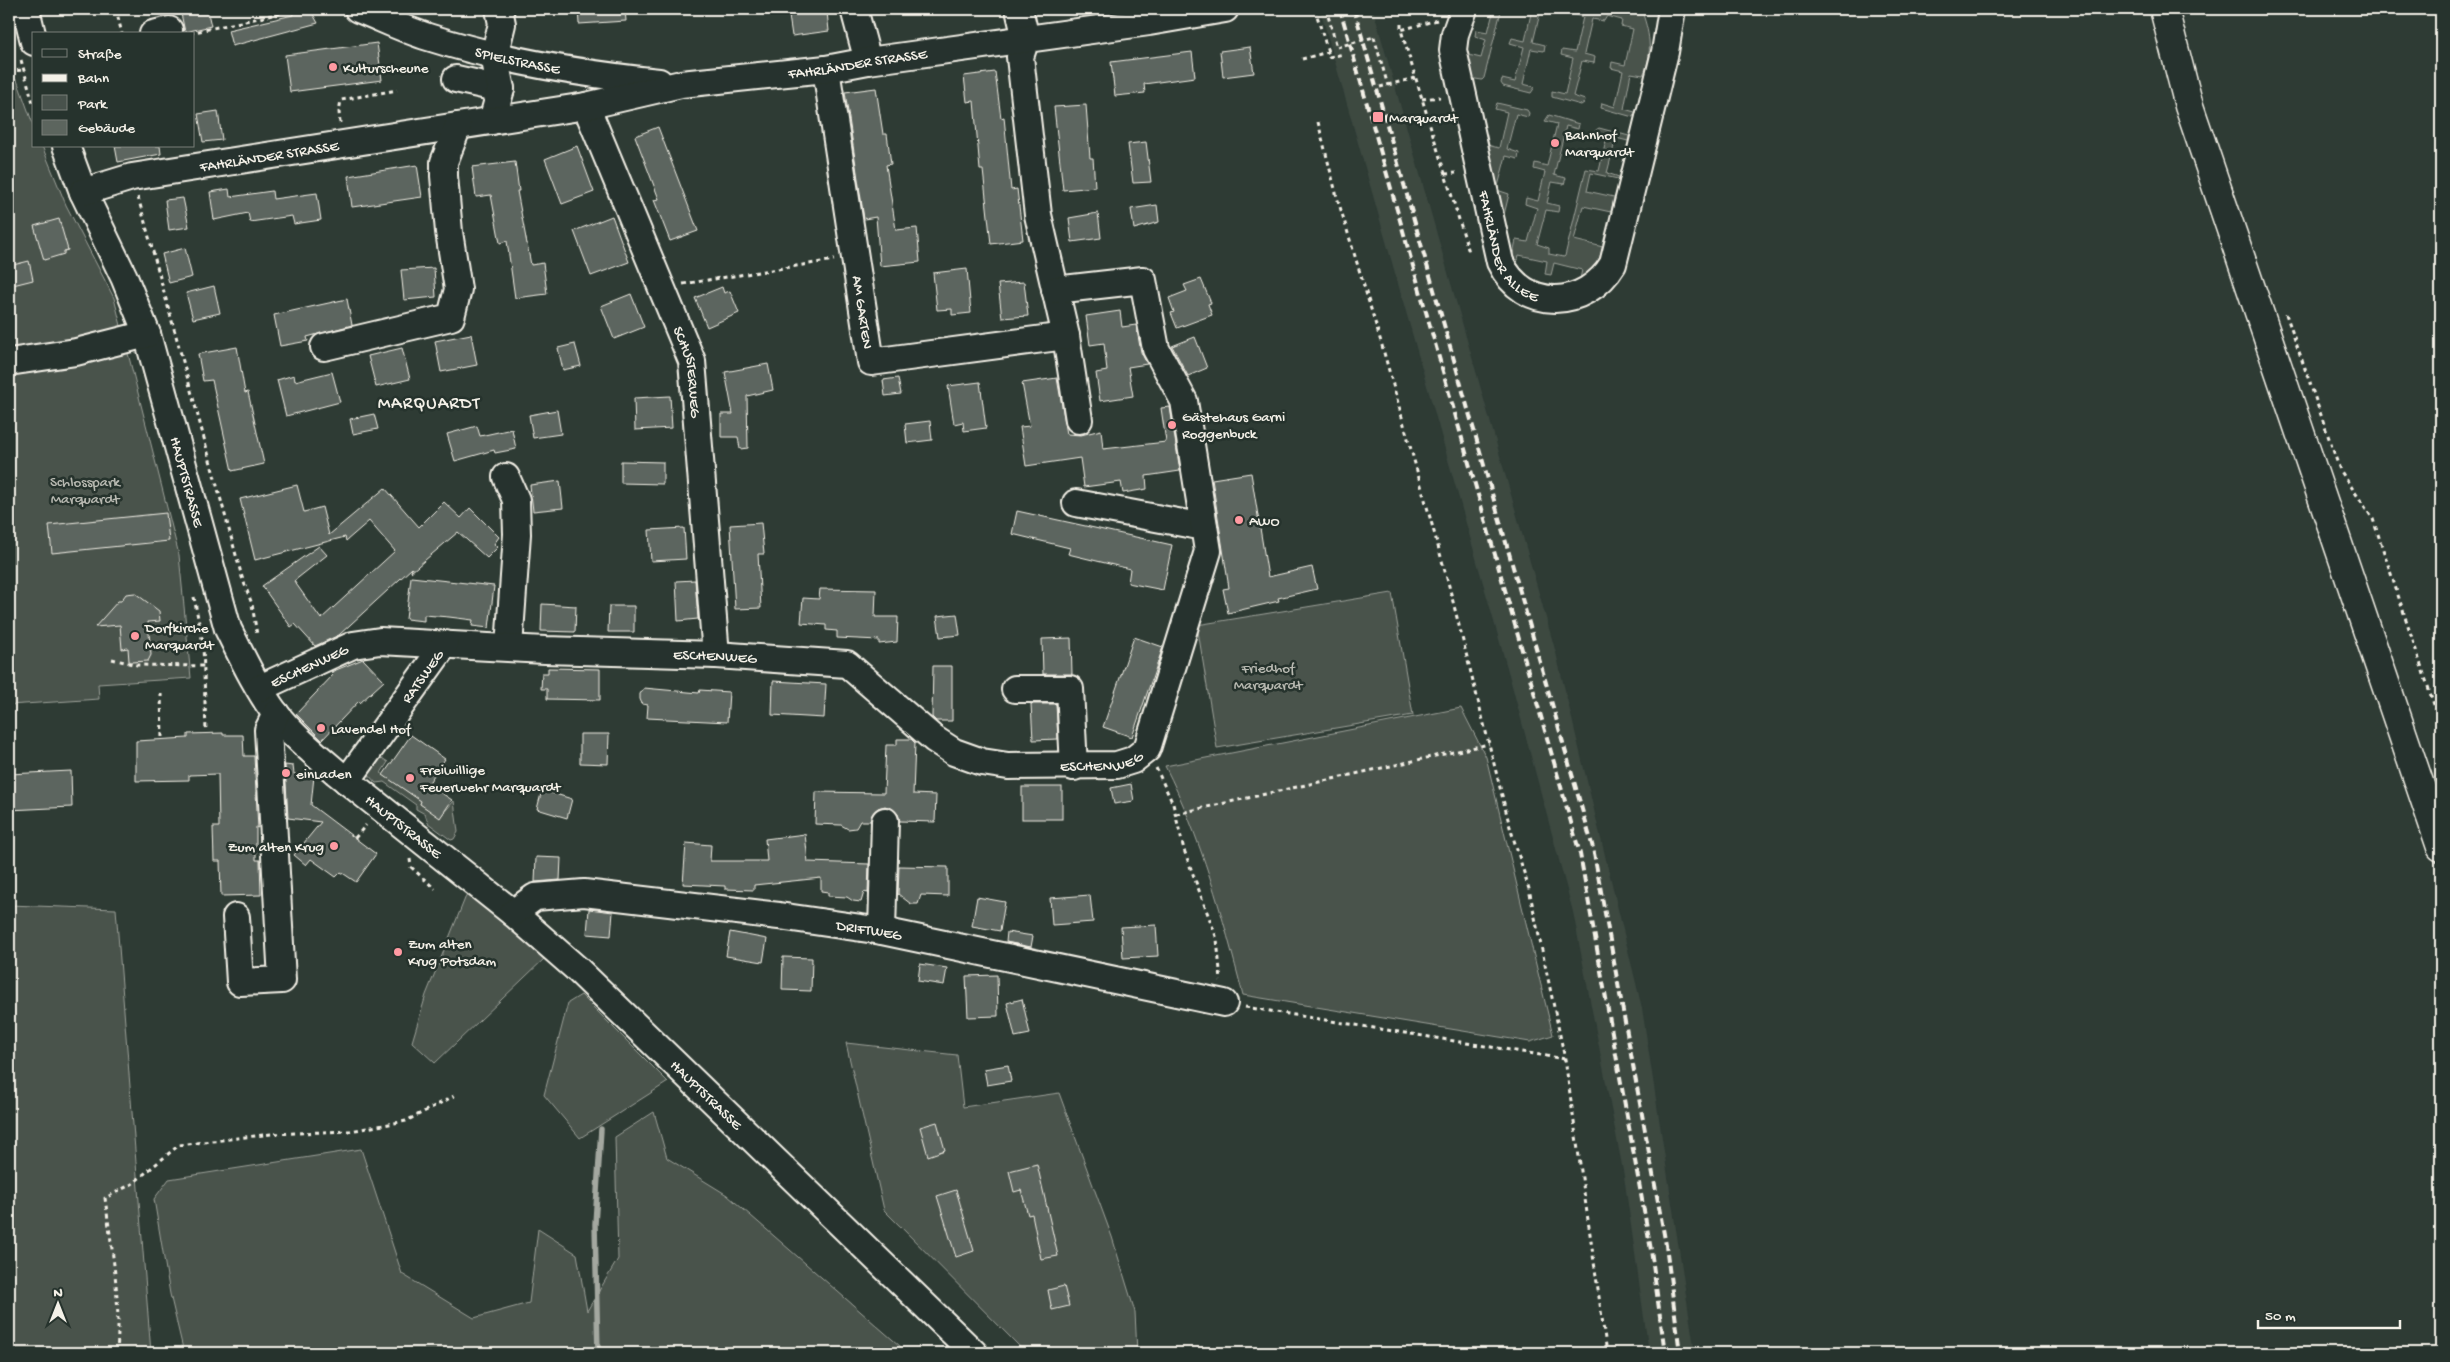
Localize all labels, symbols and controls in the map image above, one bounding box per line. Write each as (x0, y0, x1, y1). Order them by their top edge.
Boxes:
legend (32, 32, 195, 148)
street label: SPIELSTRASSE (473, 44, 562, 80)
text: Straße (78, 46, 122, 64)
street label: FAHRLÄNDER STRASSE (786, 46, 929, 84)
place label: Kulturscheune (343, 60, 429, 78)
marker: Kulturscheune (327, 61, 339, 73)
text: Bahn (77, 70, 109, 88)
text: Park (77, 96, 108, 114)
marker: Marquardt (1371, 110, 1385, 124)
place label: Marquardt (1389, 110, 1459, 128)
text: Gebäude (78, 120, 135, 138)
place label: Bahnhof Marquardt (1564, 127, 1635, 162)
marker: Bahnhof Marquardt (1549, 137, 1561, 149)
street label: FAHRLÄNDER STRASSE (198, 138, 341, 177)
street label: FAHRLÄNDER ALLEE (1473, 188, 1541, 307)
street label: AM GARTEN (847, 275, 876, 351)
street label: SCHUSTERWEG (668, 324, 704, 419)
district label: MARQUARDT (378, 394, 480, 415)
place label: Gästehaus Garni Roggenbuck (1182, 409, 1285, 444)
marker: Gästehaus Garni Roggenbuck (1166, 419, 1178, 431)
street label: HAUPTSTRASSE (165, 435, 207, 530)
park label: Schlosspark Marquardt (50, 474, 121, 509)
place label: AWO (1249, 513, 1280, 531)
marker: AWO (1233, 514, 1245, 526)
place label: Dorfkirche Marquardt (144, 620, 215, 655)
marker: Dorfkirche Marquardt (129, 630, 141, 642)
street label: ESCHENWEG (268, 641, 352, 693)
street label: RATSWEG (399, 647, 449, 707)
street label: ESCHENWEG (673, 647, 758, 669)
park label: Friedhof Marquardt (1234, 660, 1304, 695)
place label: Lavendel Hof (331, 721, 412, 739)
marker: Lavendel Hof (315, 722, 327, 734)
street label: ESCHENWEG (1060, 748, 1148, 777)
place label: Freiwillige Feuerwehr Marquardt (419, 762, 562, 797)
place label: einLaden (296, 766, 352, 784)
marker: einLaden (280, 767, 292, 779)
marker: Freiwillige Feuerwehr Marquardt (404, 772, 416, 784)
street label: HAUPTSTRASSE (361, 792, 445, 864)
place label: Zum alten Krug (228, 839, 324, 857)
marker: Zum alten Krug (328, 840, 340, 852)
street label: DRIFTWEG (834, 917, 904, 946)
place label: Zum alten Krug Potsdam (408, 936, 497, 971)
marker: Zum alten Krug Potsdam (392, 946, 404, 958)
street label: HAUPTSTRASSE (666, 1057, 745, 1135)
north arrow (32, 1280, 82, 1330)
text: N (53, 1285, 63, 1302)
scale bar (2258, 1297, 2400, 1329)
text: 50 m (2265, 1308, 2296, 1326)

